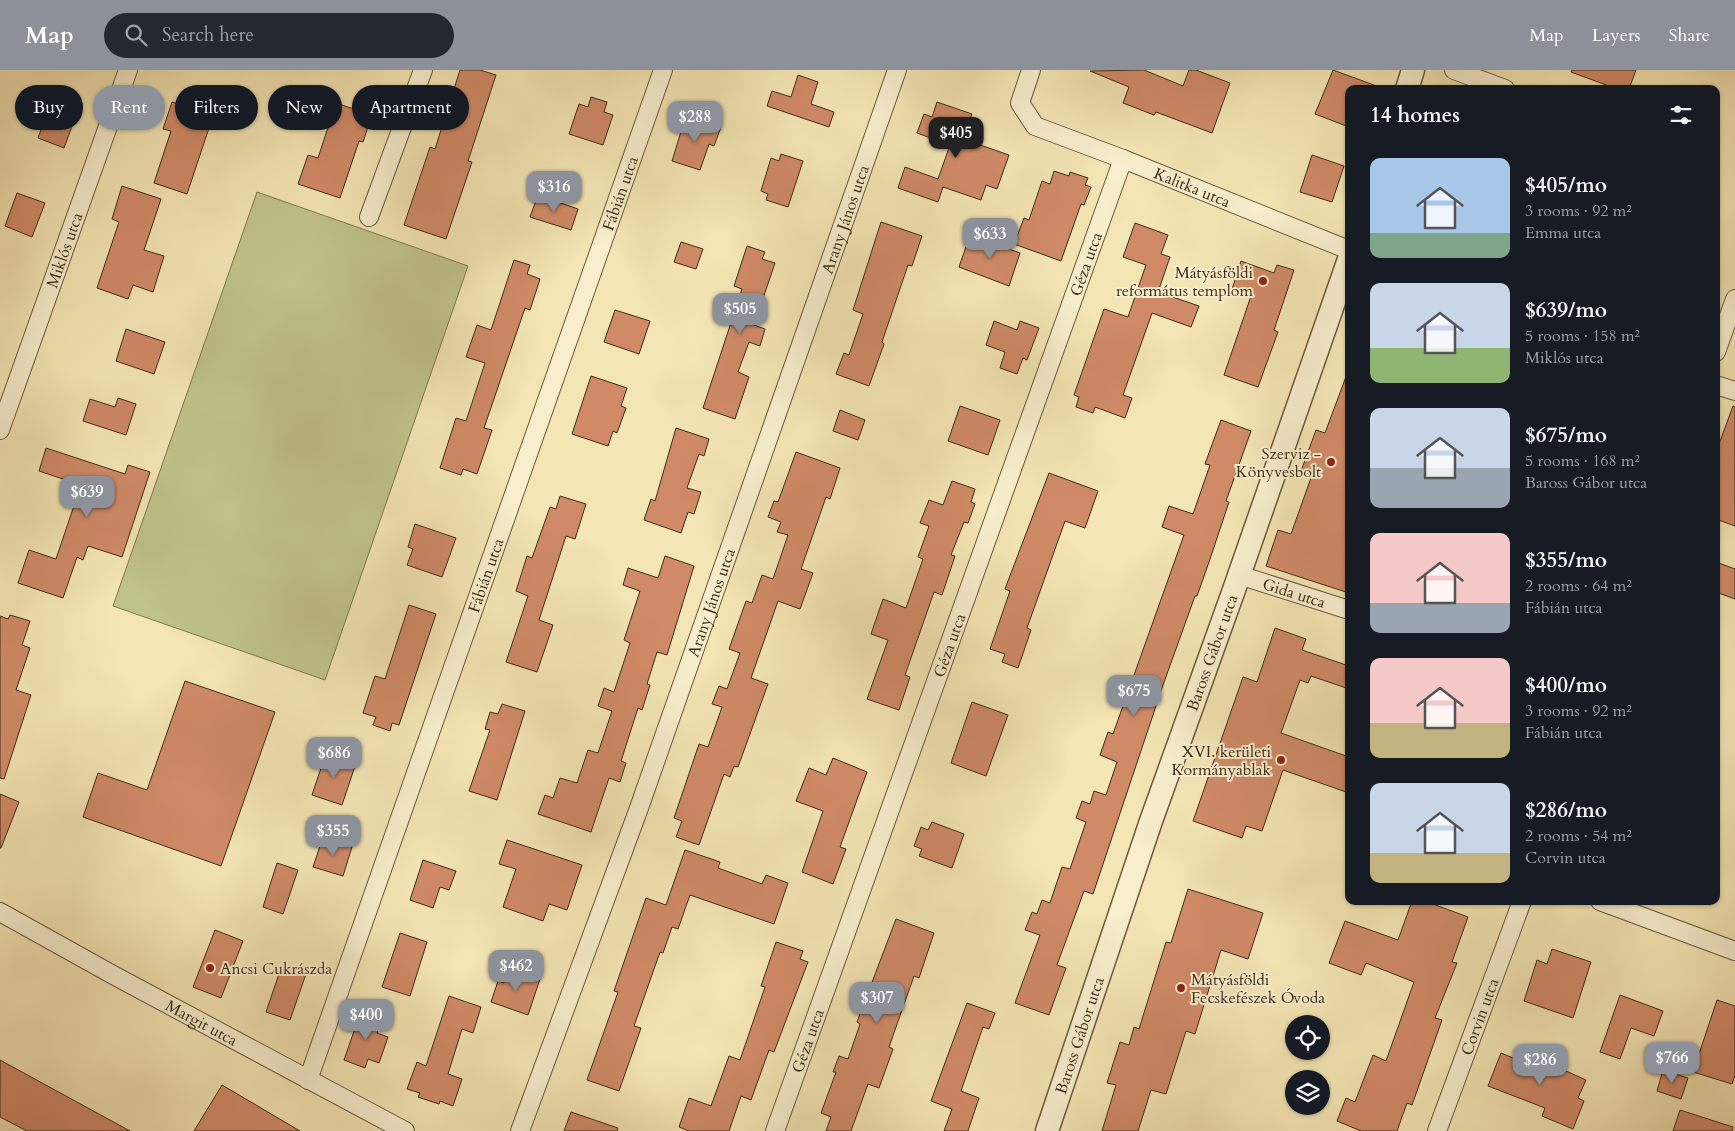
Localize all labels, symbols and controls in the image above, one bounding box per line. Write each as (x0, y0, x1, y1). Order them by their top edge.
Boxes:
search box (104, 13, 454, 58)
text: Map (25, 19, 74, 52)
icon: search (122, 21, 150, 49)
text: Search here (162, 22, 254, 48)
text: Map (1529, 23, 1564, 48)
text: Layers (1592, 23, 1641, 48)
text: Share (1669, 23, 1710, 48)
chip: Buy (15, 85, 83, 130)
chip: Rent (93, 85, 165, 130)
chip: Filters (175, 85, 258, 130)
chip: New (268, 85, 342, 130)
chip: Apartment (352, 85, 469, 130)
pin: $288 (665, 100, 725, 143)
text: 14 homes (1370, 101, 1460, 130)
icon: filters (1667, 101, 1695, 129)
text: $288 (679, 106, 711, 128)
pin: $405 (926, 116, 986, 159)
text: $405 (940, 122, 972, 144)
street label: Fábián utca (597, 153, 644, 234)
street label: Arany János utca (817, 162, 875, 277)
street label: Kalitka utca (1151, 163, 1233, 213)
pin: $316 (524, 170, 584, 213)
text: $405/mo (1525, 171, 1607, 200)
text: $316 (538, 176, 570, 198)
icon: home (1410, 178, 1470, 238)
text: 3 rooms · 92 m² (1525, 200, 1632, 222)
street label: Miklós utca (41, 210, 88, 291)
pin: $633 (960, 218, 1020, 260)
text: Emma utca (1525, 222, 1601, 244)
text: $633 (974, 223, 1006, 245)
street label: Géza utca (1065, 229, 1108, 299)
place label: Mátyásföldi református templom (1116, 262, 1253, 302)
marker: Mátyásföldi református templom (1257, 275, 1269, 287)
pin: $505 (710, 292, 770, 335)
text: $639/mo (1525, 296, 1607, 325)
text: $505 (724, 298, 756, 320)
icon: home (1410, 303, 1470, 363)
text: 5 rooms · 158 m² (1525, 325, 1640, 347)
text: Miklós utca (1525, 347, 1604, 369)
text: $675/mo (1525, 421, 1607, 450)
icon: home (1410, 428, 1470, 488)
place label: Szerviz - Könyvesbolt (1236, 443, 1321, 483)
text: 5 rooms · 168 m² (1525, 450, 1640, 472)
marker: Szerviz - Könyvesbolt (1325, 456, 1337, 468)
text: Baross Gábor utca (1525, 472, 1647, 494)
pin: $639 (57, 476, 117, 518)
text: $639 (71, 481, 103, 503)
street label: Fábián utca (463, 535, 510, 616)
street label: Arany János utca (683, 545, 741, 660)
text: $355/mo (1525, 546, 1607, 575)
icon: home (1410, 553, 1470, 613)
street label: Gida utca (1260, 573, 1328, 614)
text: 2 rooms · 64 m² (1525, 575, 1632, 597)
street label: Baross Gábor utca (1181, 591, 1243, 714)
text: Fábián utca (1525, 597, 1602, 619)
street label: Géza utca (928, 611, 971, 680)
text: $400/mo (1525, 671, 1607, 700)
pin: $675 (1104, 674, 1164, 717)
icon: home (1410, 678, 1470, 738)
text: $675 (1118, 680, 1150, 702)
text: 3 rooms · 92 m² (1525, 700, 1632, 722)
text: Fábián utca (1525, 722, 1602, 744)
pin: $686 (304, 736, 364, 779)
place label: XVI. kerületi Kormányablak (1172, 741, 1272, 781)
text: $686 (318, 742, 350, 764)
marker: XVI. kerületi Kormányablak (1275, 754, 1287, 766)
text: $286/mo (1525, 796, 1607, 825)
icon: home (1410, 803, 1470, 863)
pin: $355 (303, 814, 363, 857)
text: $355 (317, 820, 349, 842)
text: 2 rooms · 54 m² (1525, 825, 1632, 847)
text: Corvin utca (1525, 847, 1606, 869)
pin: $462 (486, 950, 546, 992)
text: $462 (500, 955, 532, 977)
place label: Ancsi Cukrászda (220, 958, 332, 980)
marker: Ancsi Cukrászda (204, 962, 216, 974)
place label: Mátyásföldi Fecskefészek Óvoda (1191, 969, 1325, 1009)
street label: Baross Gábor utca (1050, 974, 1110, 1097)
street label: Corvin utca (1456, 975, 1505, 1059)
pin: $307 (847, 982, 907, 1024)
marker: Mátyásföldi Fecskefészek Óvoda (1175, 982, 1187, 994)
text: $307 (861, 987, 893, 1009)
street label: Margit utca (161, 995, 241, 1052)
pin: $400 (336, 998, 396, 1041)
text: $400 (350, 1004, 382, 1026)
street label: Géza utca (787, 1006, 830, 1076)
map controls (1285, 1015, 1330, 1115)
button: locate (1285, 1015, 1330, 1060)
pin: $766 (1642, 1042, 1702, 1084)
pin: $286 (1510, 1044, 1570, 1086)
text: $766 (1656, 1047, 1688, 1069)
text: $286 (1524, 1049, 1556, 1071)
button: layers (1285, 1070, 1330, 1115)

